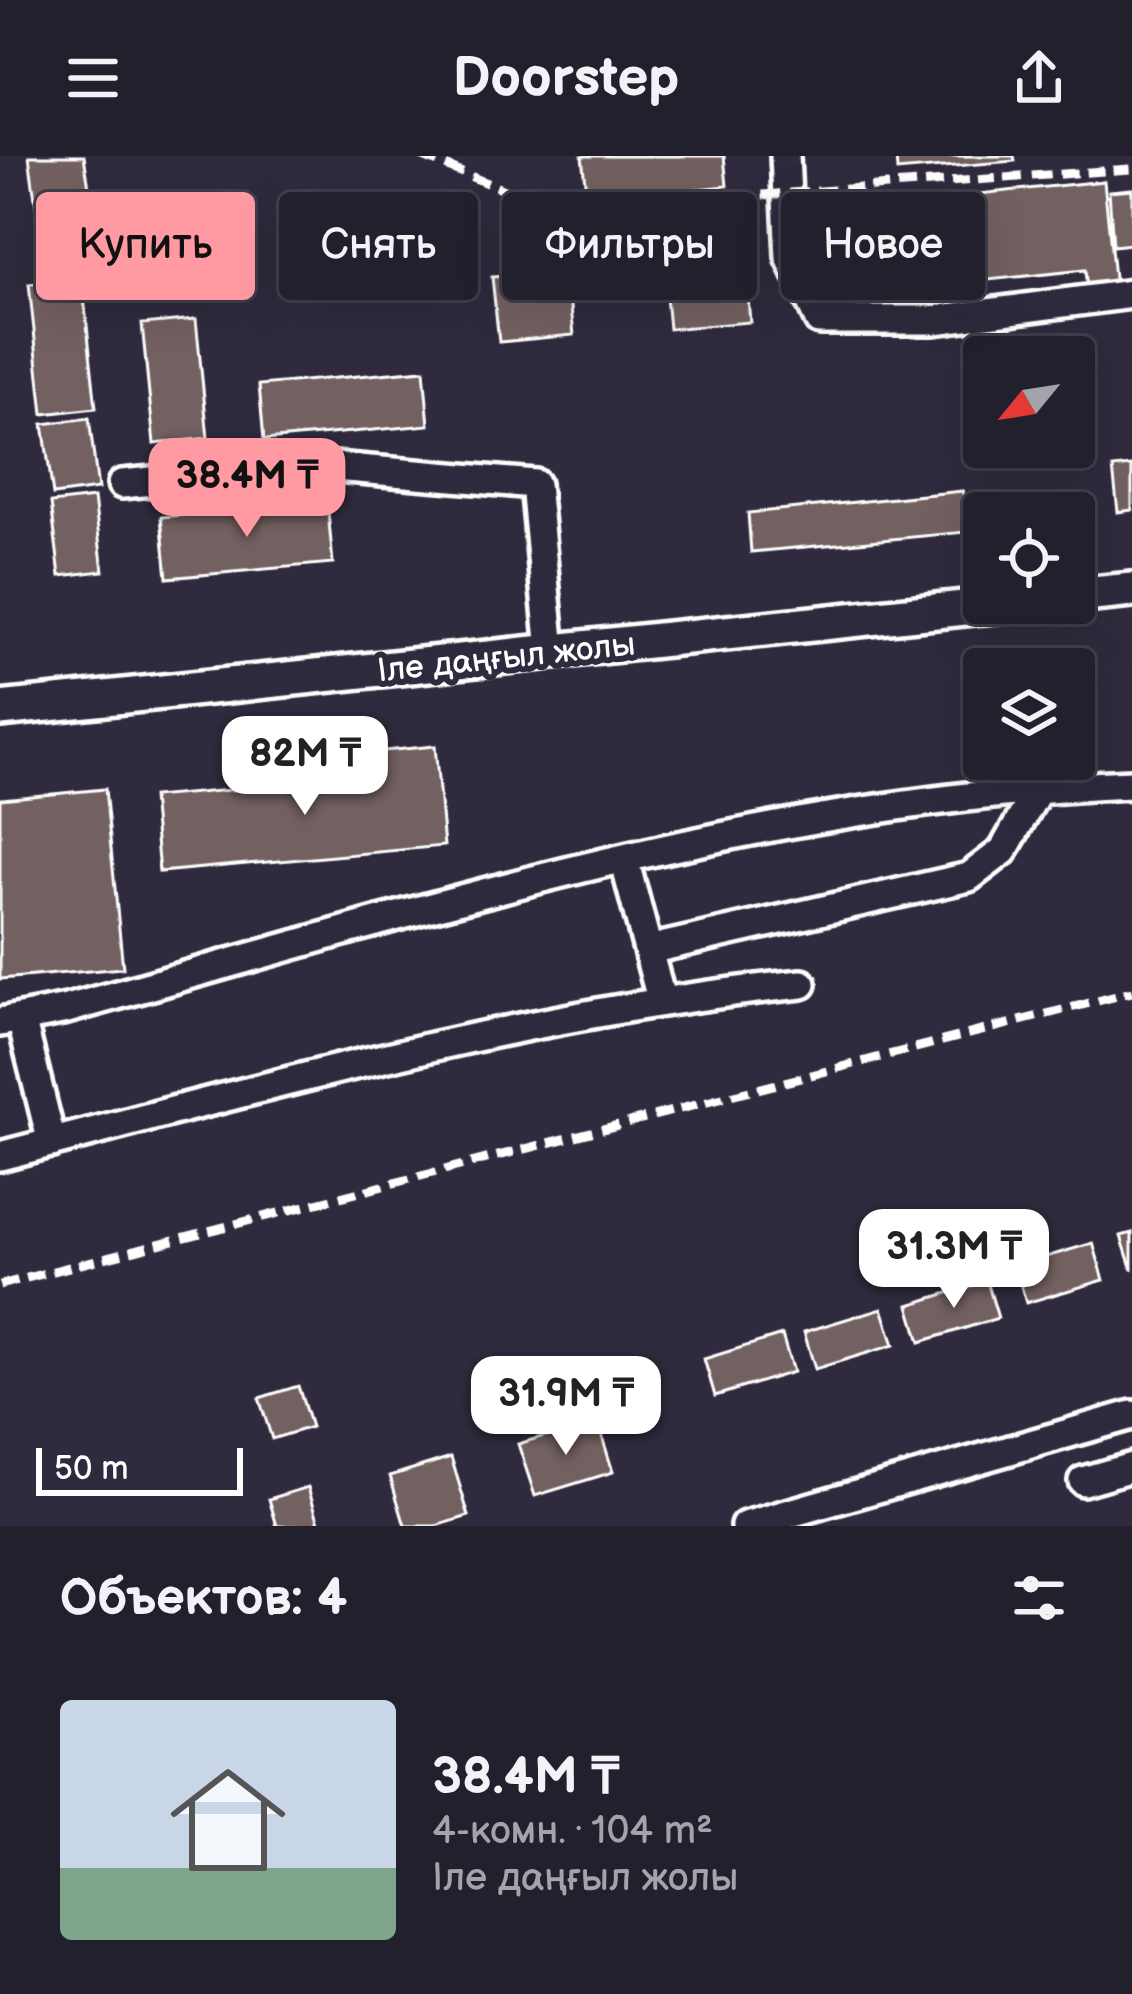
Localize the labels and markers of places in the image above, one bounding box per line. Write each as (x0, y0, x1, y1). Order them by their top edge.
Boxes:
pin: 38.4M ₸ (136, 438, 358, 540)
pin: 82M ₸ (221, 716, 389, 818)
pin: 31.3M ₸ (843, 1209, 1065, 1311)
pin: 31.9M ₸ (455, 1356, 677, 1458)

